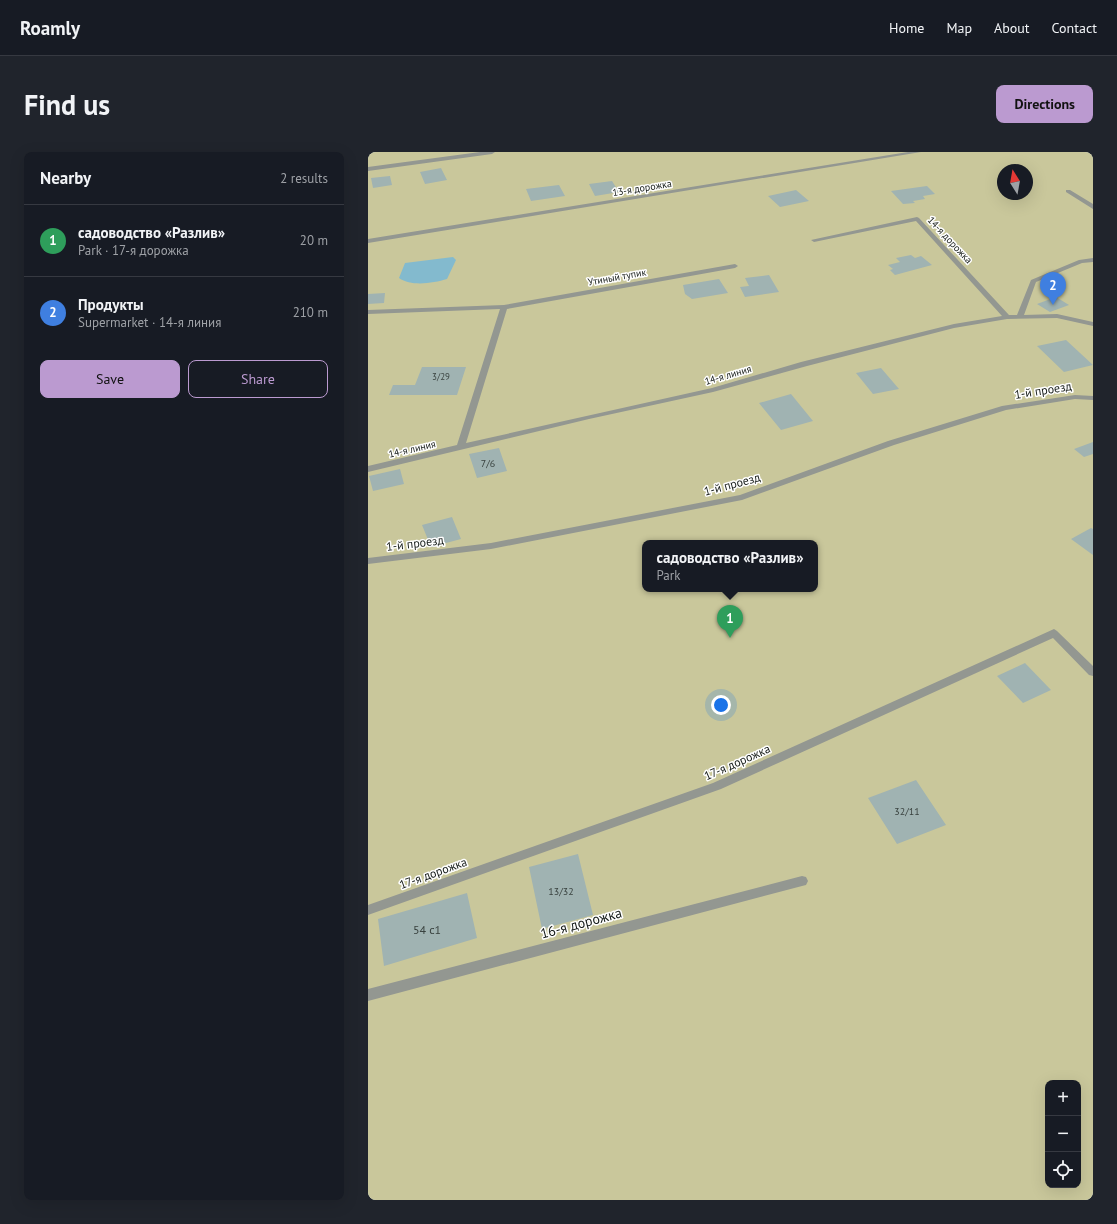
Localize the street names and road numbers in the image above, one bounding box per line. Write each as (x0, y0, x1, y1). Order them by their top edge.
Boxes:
street label: 13-я дорожка (611, 177, 673, 199)
street label: 14-я дорожка (925, 214, 975, 266)
street label: Утиный тупик (587, 265, 647, 289)
street label: 14-я линия (703, 362, 753, 388)
street label: 1-й проезд (1013, 378, 1073, 402)
street label: 14-я линия (387, 437, 437, 461)
street label: 1-й проезд (702, 469, 762, 499)
street label: 1-й проезд (385, 532, 445, 554)
street label: 17-я дорожка (702, 741, 772, 783)
street label: 17-я дорожка (397, 854, 469, 892)
street label: 16-я дорожка (538, 903, 624, 943)

